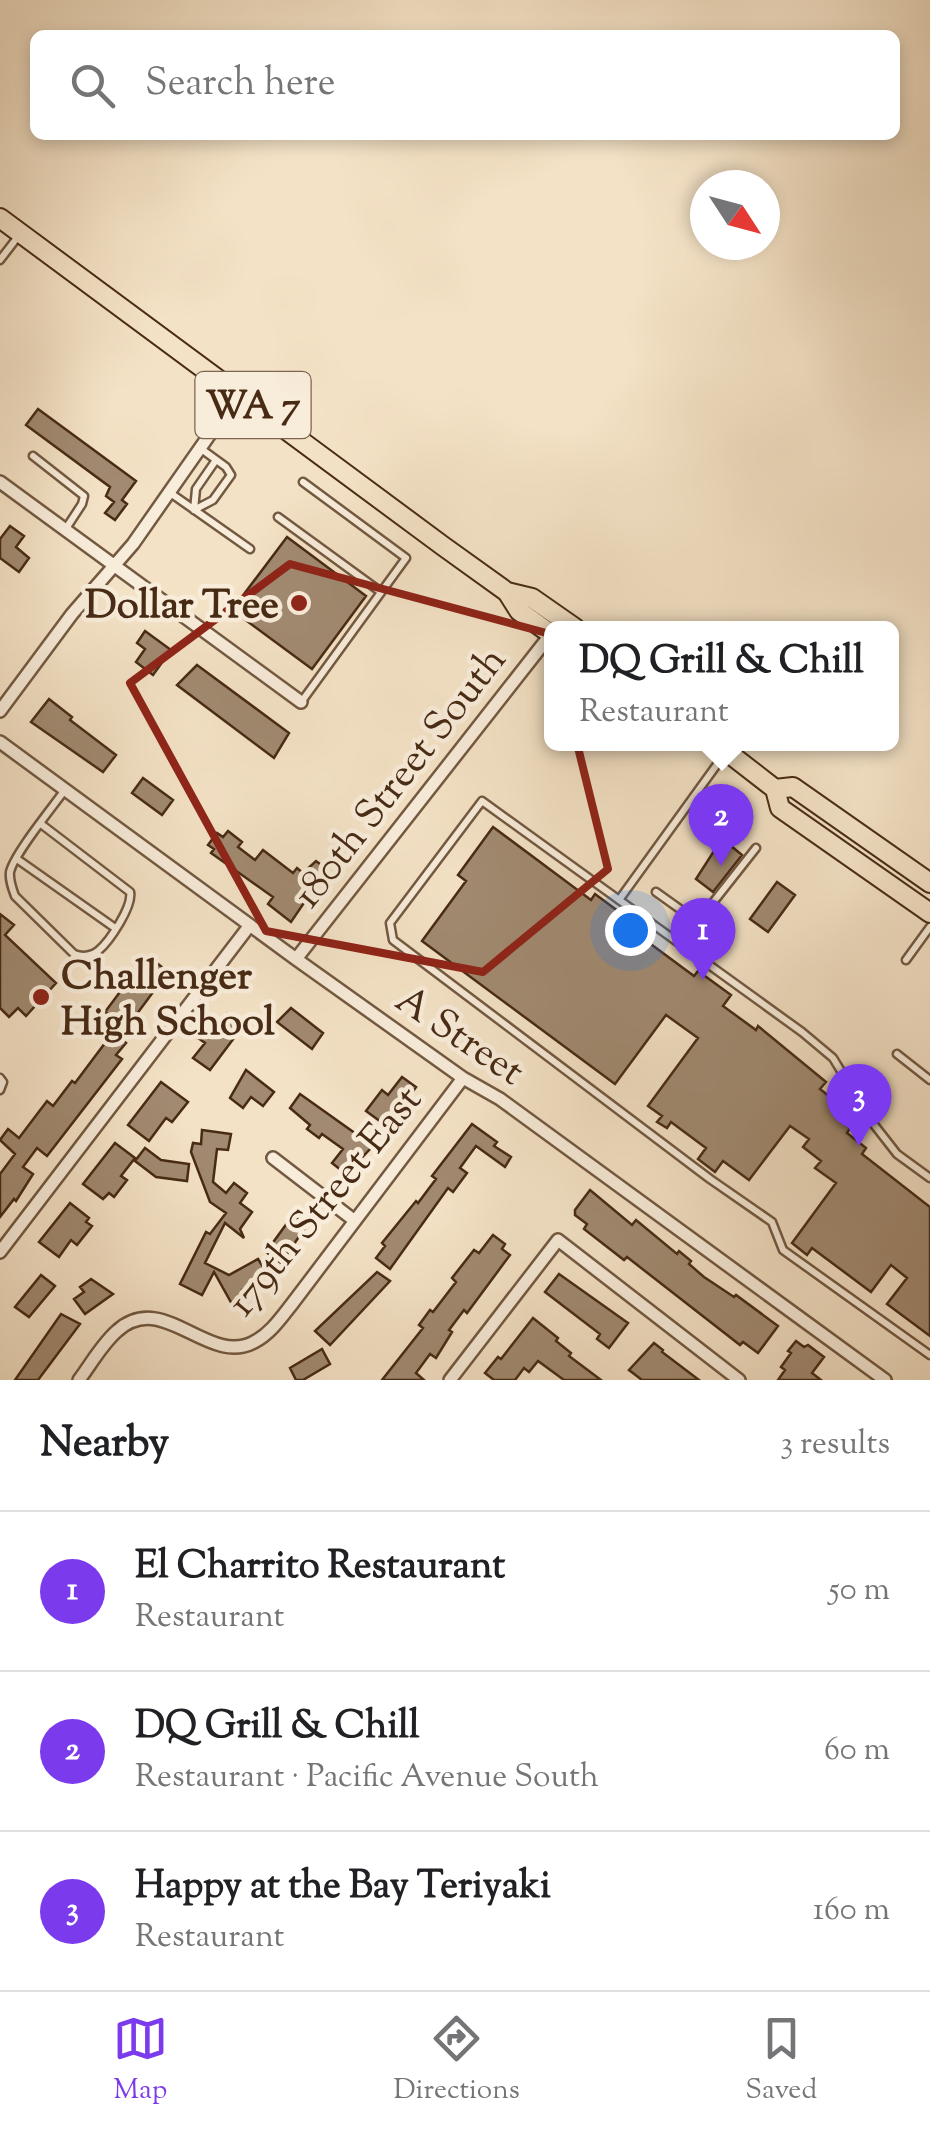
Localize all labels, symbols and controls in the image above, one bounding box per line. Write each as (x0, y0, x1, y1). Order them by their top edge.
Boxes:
search box (30, 30, 900, 140)
icon: search (65, 58, 120, 113)
text: Search here (145, 58, 336, 112)
north arrow (690, 170, 780, 260)
road number: WA 7 (196, 372, 310, 438)
place label: Dollar Tree (85, 579, 279, 636)
marker: Dollar Tree (288, 592, 310, 614)
popup (544, 621, 899, 751)
street label: 180th Street South (281, 636, 522, 922)
text: DQ Grill & Chill (579, 636, 864, 690)
text: Restaurant (579, 690, 729, 736)
pin: 2 (688, 784, 754, 866)
pin: 1 (670, 898, 736, 980)
your location (605, 905, 656, 956)
place label: Challenger High School (61, 950, 276, 1053)
street label: A Street (383, 974, 534, 1102)
marker: Challenger High School (30, 986, 52, 1008)
pin: 3 (826, 1064, 892, 1146)
street label: 179th Street East (216, 1075, 437, 1330)
text: Nearby (40, 1415, 169, 1475)
text: 3 results (780, 1422, 890, 1468)
text: El Charrito Restaurant (135, 1541, 505, 1595)
text: 1 (67, 1568, 78, 1614)
text: 50 m (829, 1568, 890, 1614)
text: Restaurant (135, 1595, 285, 1641)
text: DQ Grill & Chill (135, 1701, 420, 1755)
text: 2 (65, 1728, 80, 1774)
text: 60 m (824, 1728, 890, 1774)
text: Restaurant · Pacific Avenue South (135, 1755, 599, 1801)
text: Happy at the Bay Teriyaki (135, 1861, 551, 1915)
text: 3 (66, 1888, 79, 1934)
text: 160 m (813, 1888, 890, 1934)
text: Restaurant (135, 1915, 285, 1961)
tab: Map (113, 2011, 168, 2111)
tab: Directions (393, 2011, 520, 2111)
tab: Saved (745, 2011, 817, 2111)

